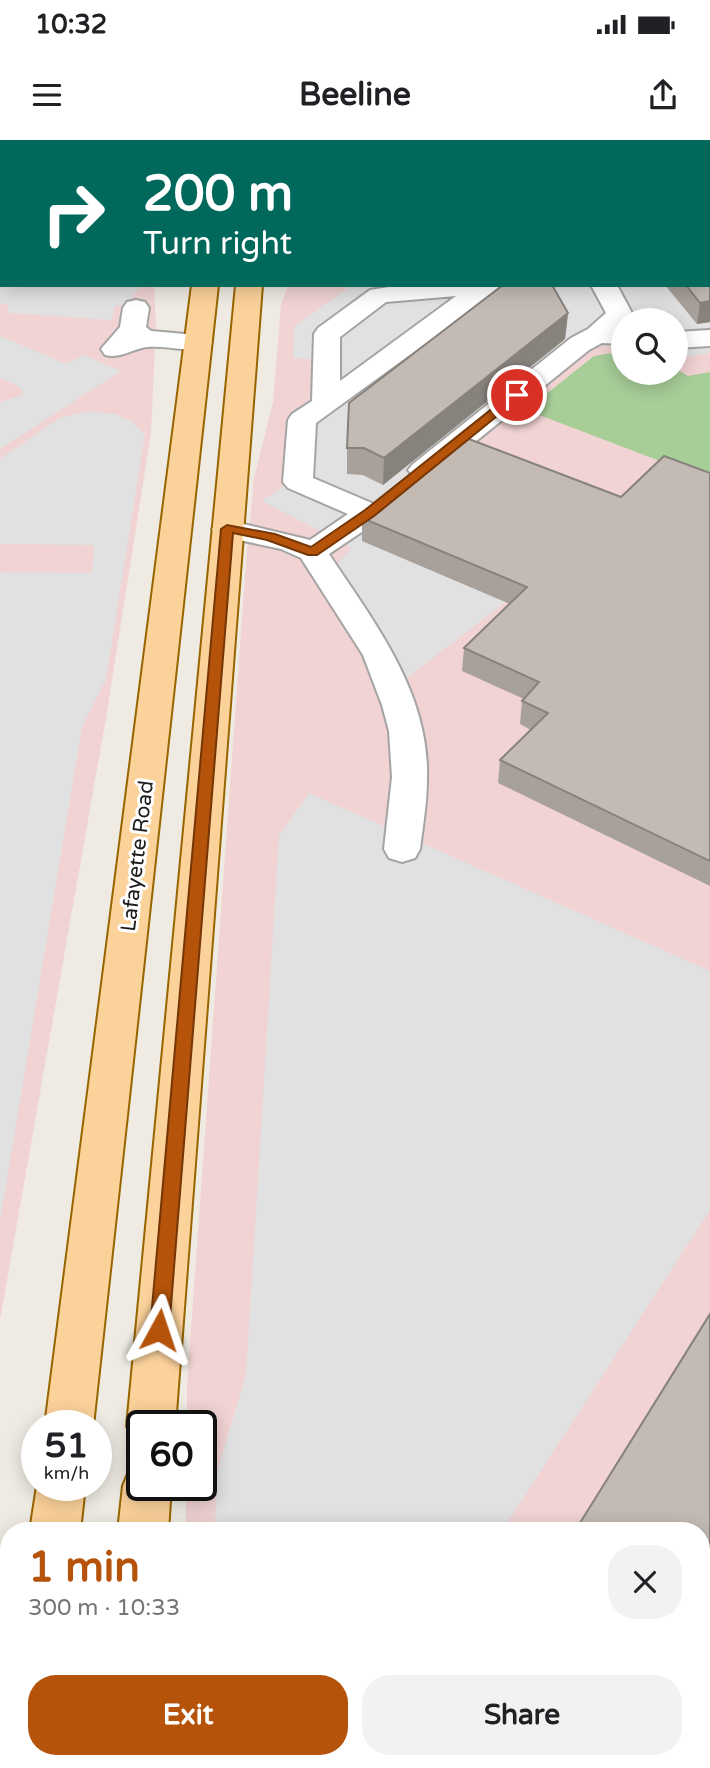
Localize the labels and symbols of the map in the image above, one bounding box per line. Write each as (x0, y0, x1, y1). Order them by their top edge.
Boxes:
pin (487, 365, 547, 425)
street label: Lafayette Road (116, 779, 159, 933)
position arrow (122, 1293, 196, 1367)
speed limit sign: 60 (126, 1410, 217, 1501)

